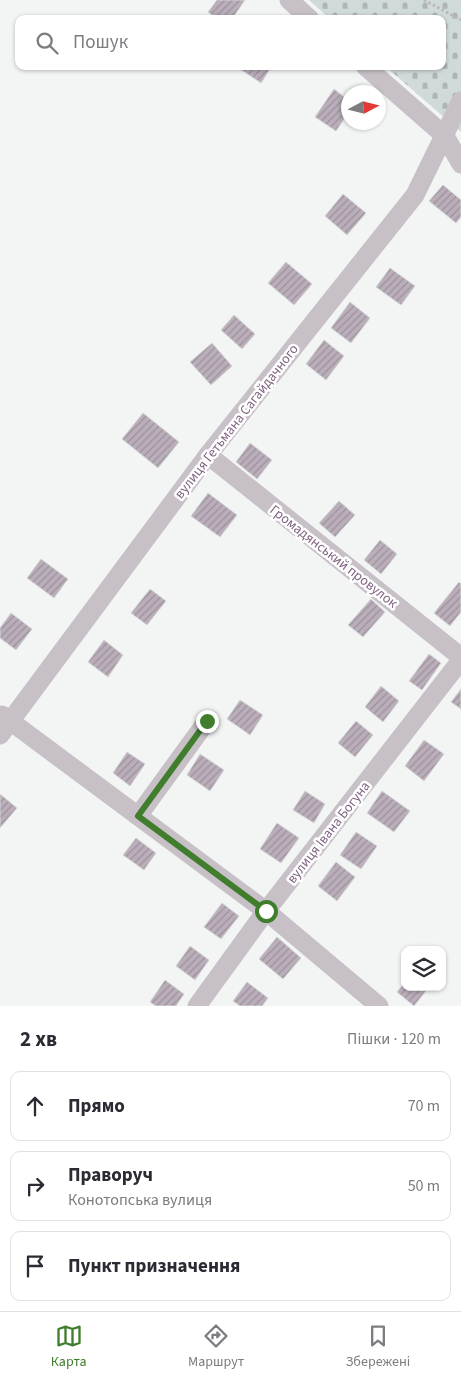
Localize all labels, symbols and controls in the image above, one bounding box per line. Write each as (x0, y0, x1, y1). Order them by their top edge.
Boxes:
search box (15, 15, 446, 70)
icon: search (33, 29, 61, 57)
text: Пошук (73, 29, 128, 56)
north arrow (341, 85, 386, 130)
street label: вулиця Гетьмана Сагайдачного (170, 340, 304, 503)
street label: Громадянський провулок (265, 500, 402, 613)
route end (196, 710, 219, 733)
street label: вулиця Івана Богуна (282, 777, 375, 888)
route start (255, 900, 278, 923)
map controls (401, 946, 446, 991)
button: layers (401, 946, 446, 991)
text: 2 хв (20, 1024, 57, 1054)
text: Пішки · 120 m (347, 1028, 441, 1050)
icon: ahead (21, 1092, 49, 1120)
text: Прямо (68, 1093, 125, 1120)
text: 70 m (408, 1095, 440, 1117)
text: Праворуч (68, 1162, 153, 1189)
icon: right (21, 1172, 49, 1200)
text: 50 m (408, 1175, 440, 1197)
text: Конотопська вулиця (68, 1189, 212, 1211)
icon: arrive (21, 1252, 49, 1280)
text: Пункт призначення (68, 1253, 240, 1280)
tab: Карта (51, 1322, 87, 1372)
tab: Маршрут (188, 1322, 244, 1372)
tab: Збережені (346, 1322, 410, 1372)

